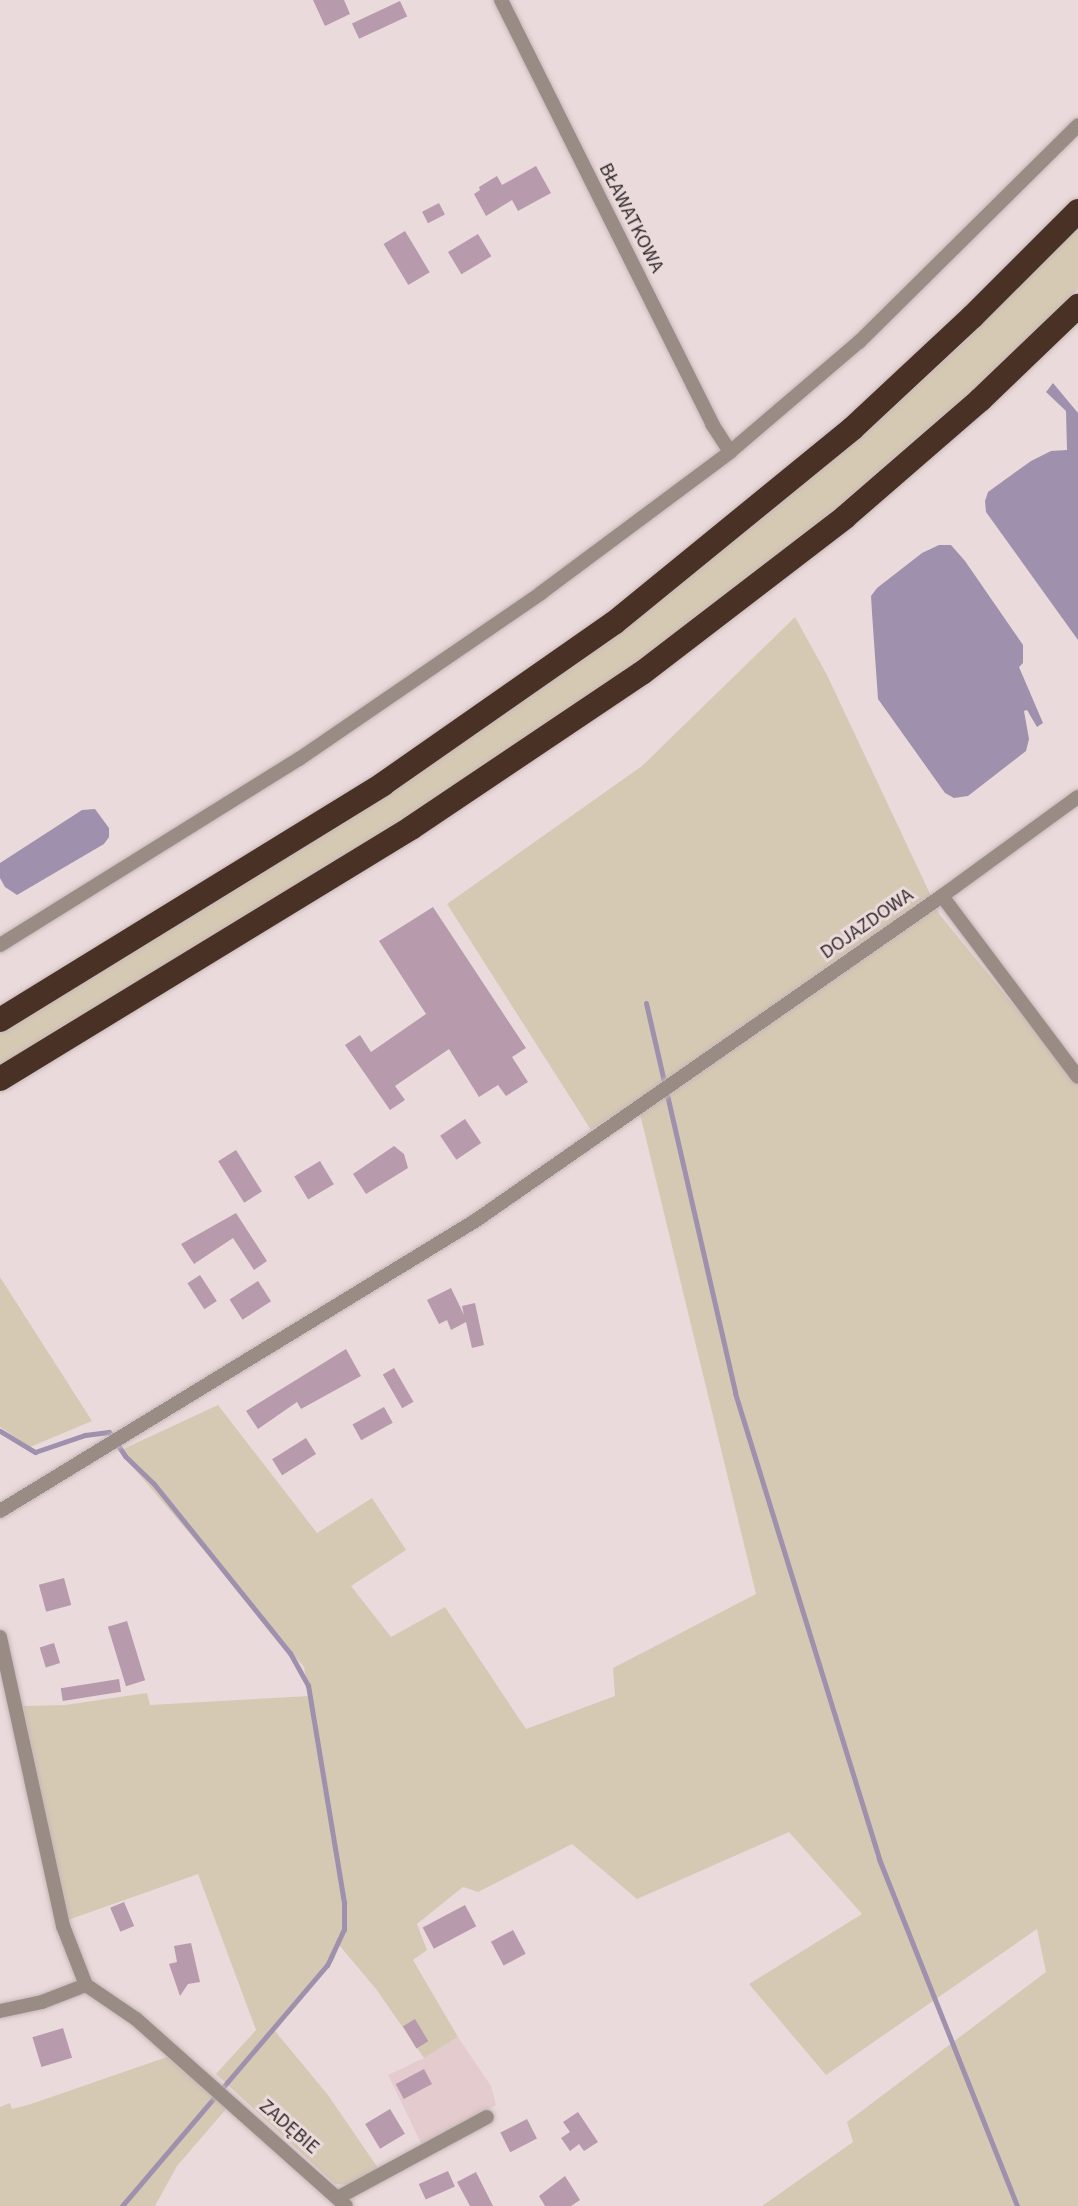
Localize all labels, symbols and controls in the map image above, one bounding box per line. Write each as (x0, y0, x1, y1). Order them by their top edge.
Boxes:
street label: BŁAWATKOWA (593, 159, 669, 277)
street label: DOJAZDOWA (816, 883, 918, 965)
street label: ZADĘBIE (254, 2094, 324, 2160)

